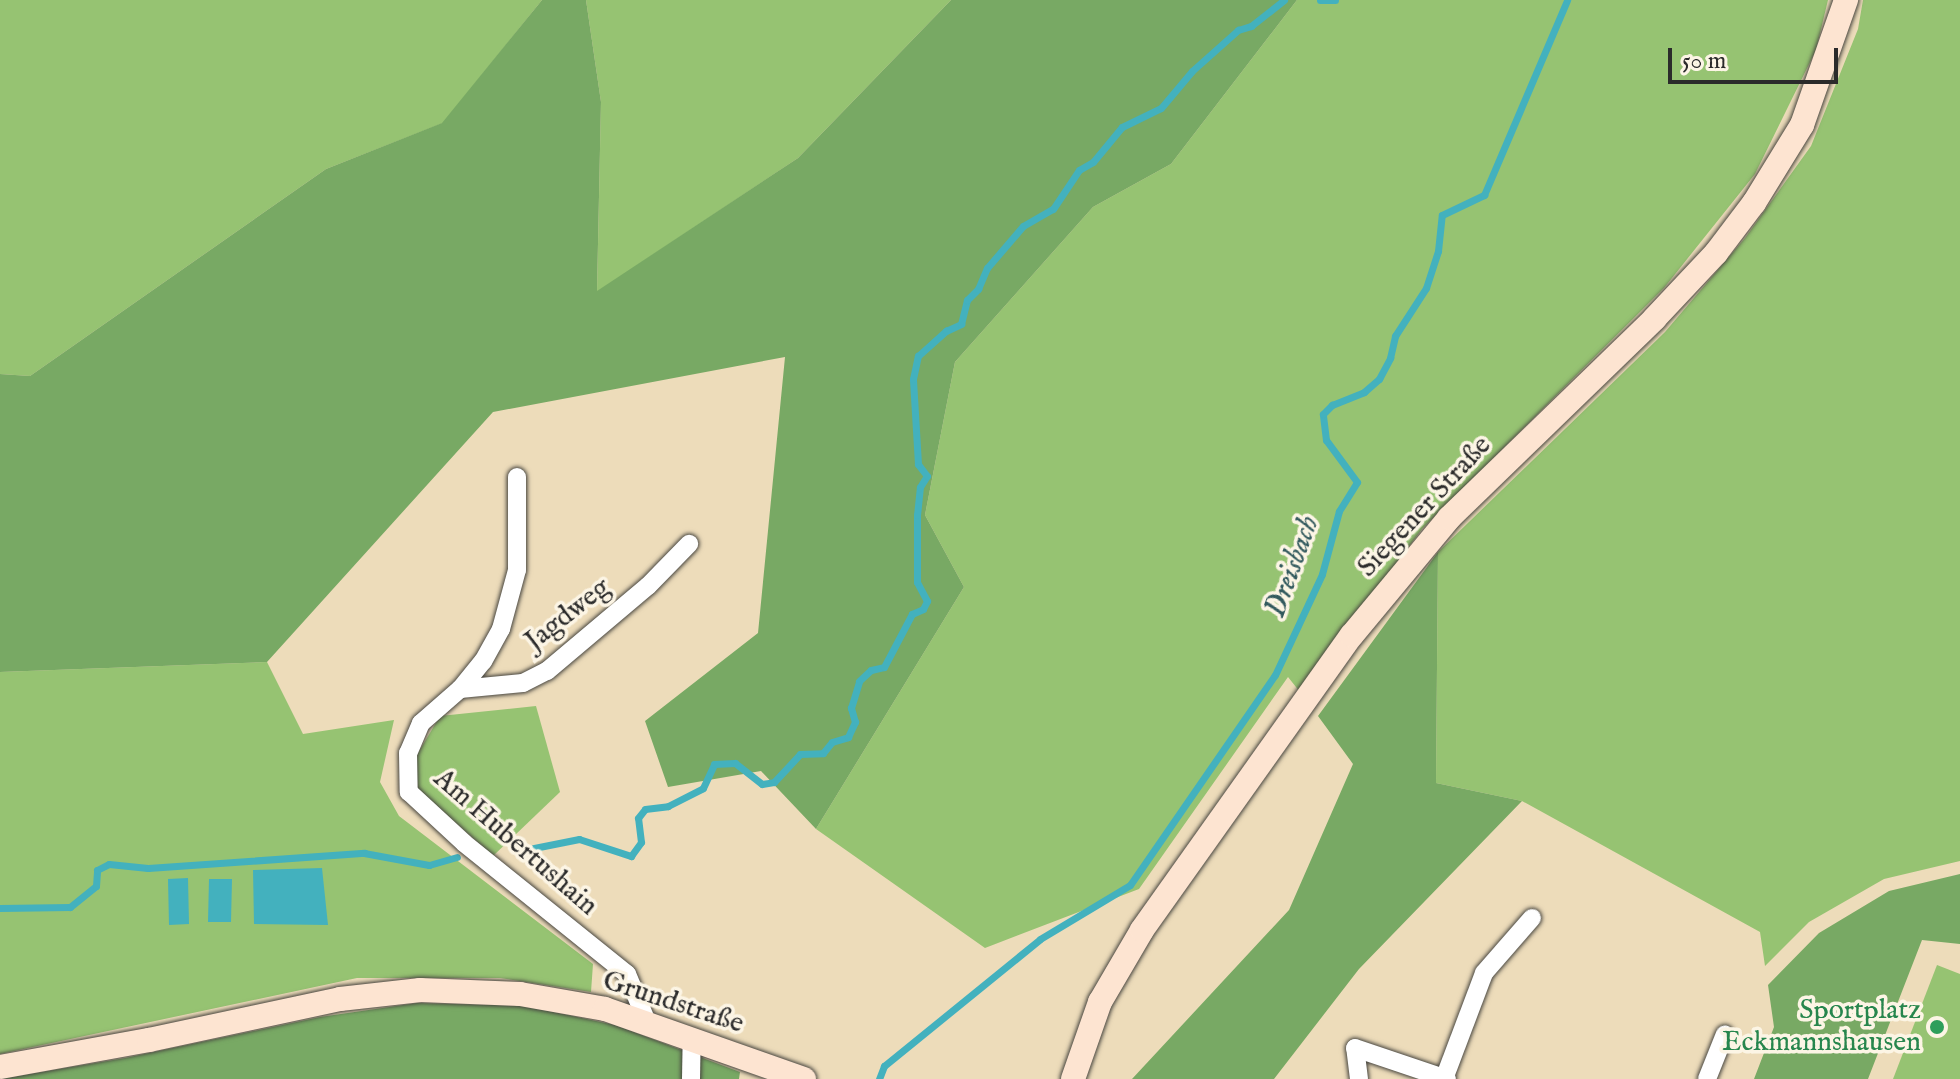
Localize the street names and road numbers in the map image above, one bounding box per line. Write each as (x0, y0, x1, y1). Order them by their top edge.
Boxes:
street label: Siegener Straße (1351, 430, 1499, 584)
street label: Jagdweg (519, 571, 617, 659)
street label: Am Hubertushain (426, 763, 604, 923)
street label: Grundstraße (598, 964, 748, 1042)

